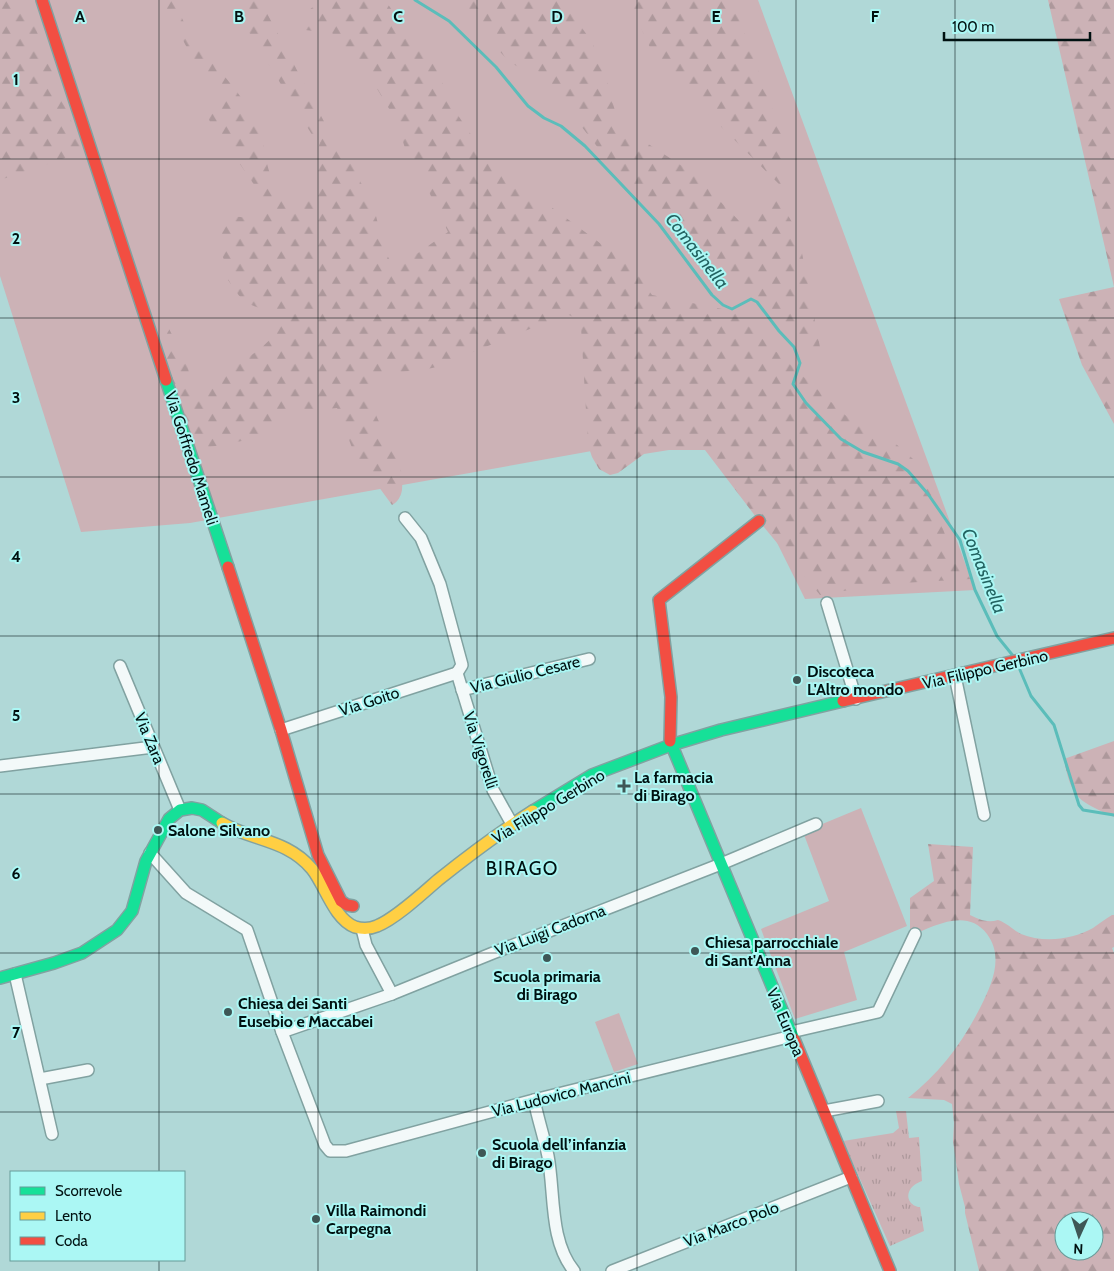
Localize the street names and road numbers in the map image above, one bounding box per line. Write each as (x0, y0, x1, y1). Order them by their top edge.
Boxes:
street label: Via Goffredo Mameli (161, 389, 222, 527)
street label: Via Filippo Gerbino (921, 646, 1050, 693)
street label: Via Giulio Cesare (468, 652, 582, 697)
street label: Via Goito (337, 683, 402, 720)
street label: Via Vigorelli (459, 709, 502, 791)
street label: Via Zara (130, 710, 169, 767)
street label: Via Filippo Gerbino (488, 765, 608, 848)
street label: Via Luigi Cadorna (492, 901, 608, 960)
street label: Via Europa (763, 985, 809, 1059)
street label: Via Ludovico Mancini (490, 1068, 632, 1121)
street label: Via Marco Polo (681, 1198, 782, 1251)

